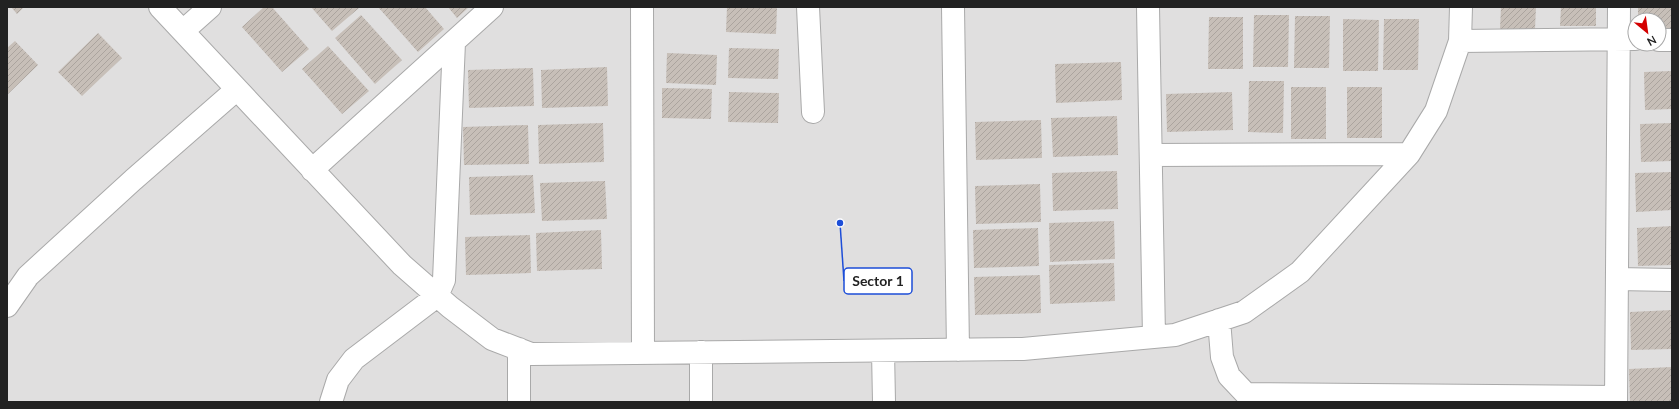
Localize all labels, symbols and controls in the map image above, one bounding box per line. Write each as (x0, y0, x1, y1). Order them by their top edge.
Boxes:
north arrow (1627, 12, 1667, 52)
text: N (1645, 33, 1659, 49)
callout: Sector 1 (844, 268, 912, 294)
text: Sector 1 (852, 272, 904, 289)

